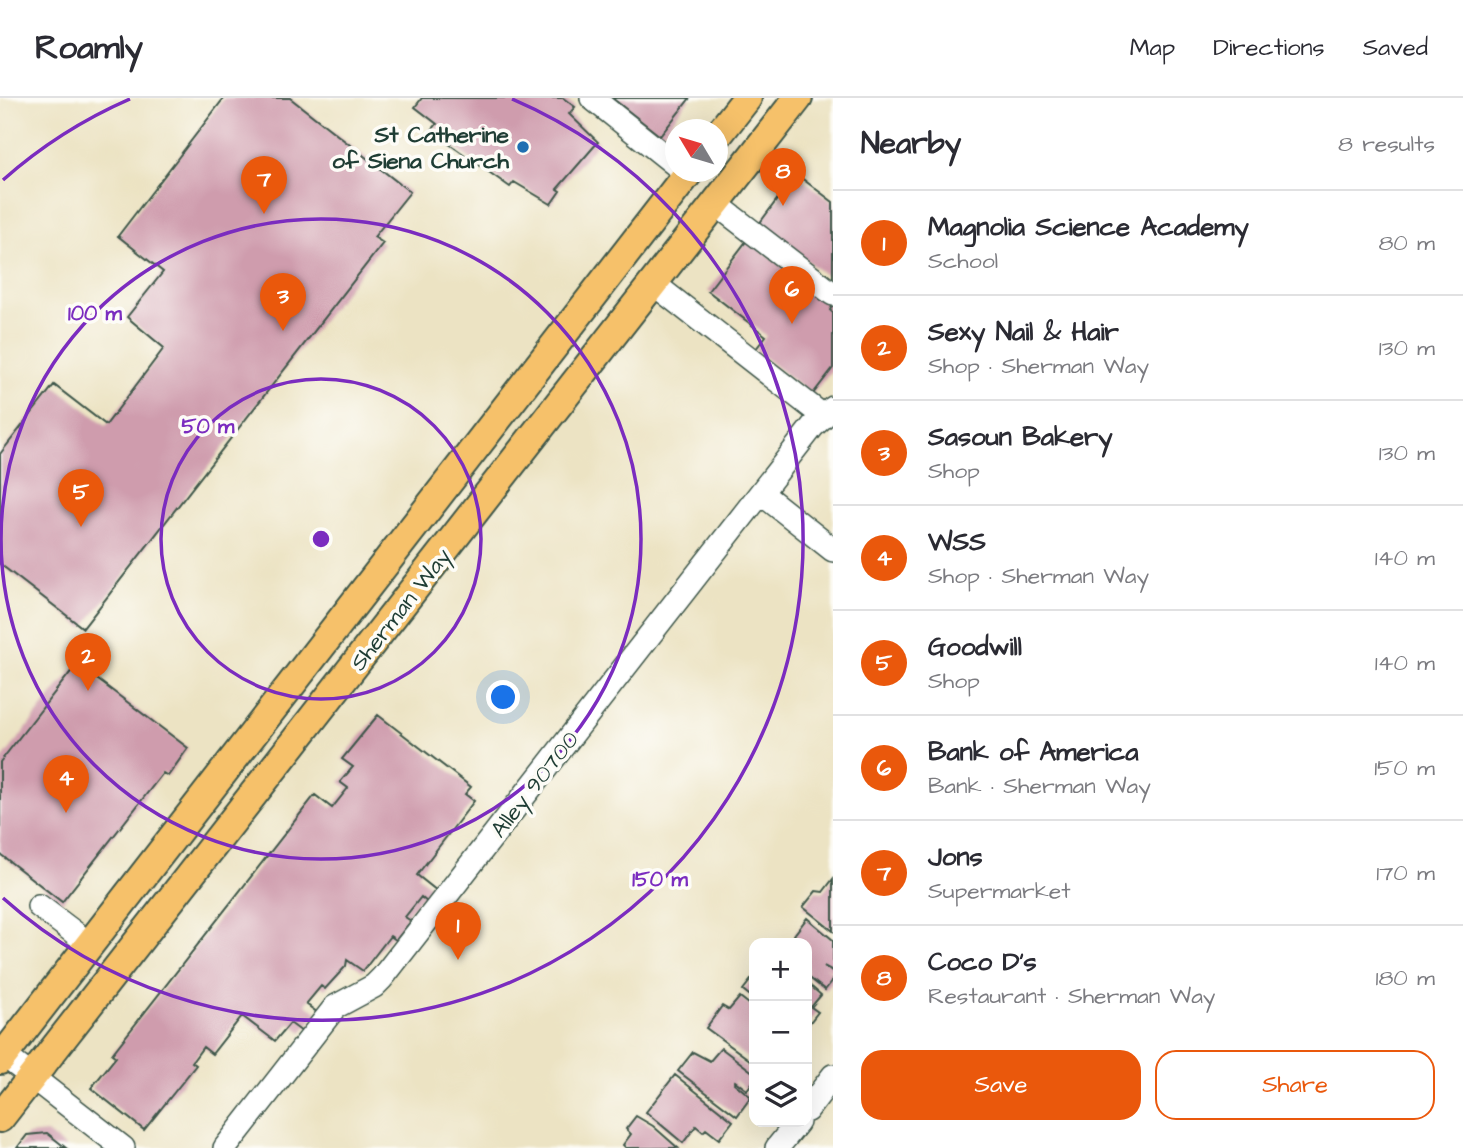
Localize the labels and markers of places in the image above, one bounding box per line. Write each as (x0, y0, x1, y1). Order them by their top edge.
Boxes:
place label: St Catherine of Siena Church (332, 119, 510, 177)
marker: St Catherine of Siena Church (515, 139, 531, 155)
pin: 8 (760, 148, 806, 206)
pin: 7 (241, 156, 287, 214)
pin: 6 (769, 266, 815, 324)
pin: 3 (260, 273, 306, 331)
pin: 5 (58, 469, 104, 527)
centre of rings (309, 527, 333, 551)
pin: 2 (65, 633, 111, 691)
pin: 4 (43, 755, 89, 813)
pin: 1 (435, 902, 481, 960)

